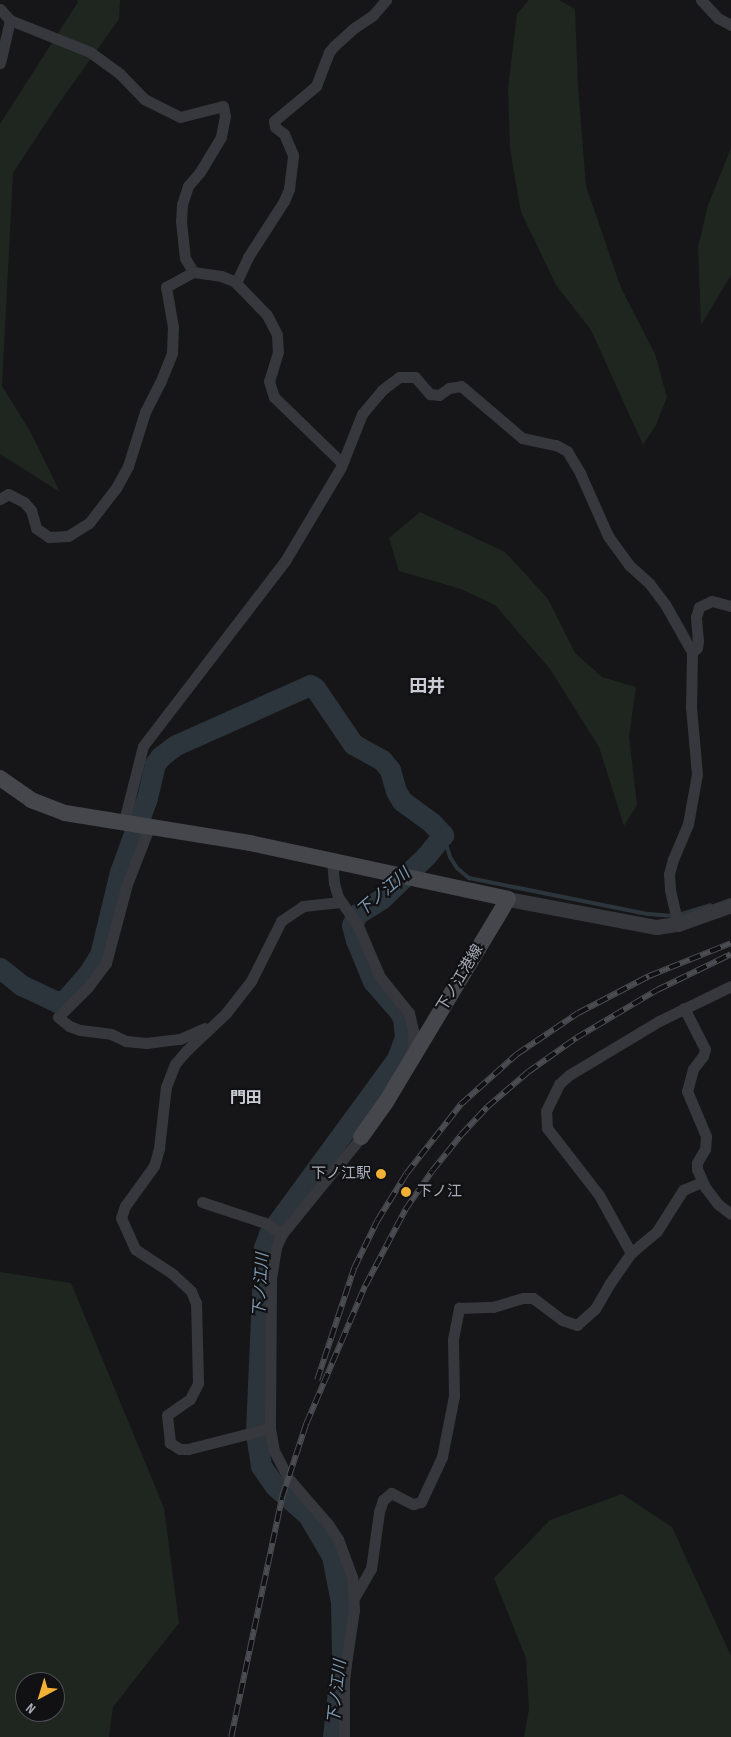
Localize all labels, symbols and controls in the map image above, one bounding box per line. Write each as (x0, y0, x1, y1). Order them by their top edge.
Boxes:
district label: 田井 (409, 676, 445, 698)
water label: 下ノ江川 (354, 865, 414, 921)
street label: 下ノ江港線 (433, 941, 487, 1015)
district label: 門田 (230, 1089, 262, 1109)
place label: 下ノ江駅 (311, 1165, 371, 1183)
marker: 下ノ江駅 (375, 1168, 387, 1180)
place label: 下ノ江 (417, 1183, 462, 1201)
marker: 下ノ江 (399, 1185, 413, 1199)
water label: 下ノ江川 (251, 1253, 273, 1317)
water label: 下ノ江川 (325, 1659, 351, 1725)
north arrow (15, 1672, 65, 1722)
text: N (23, 1699, 39, 1717)

